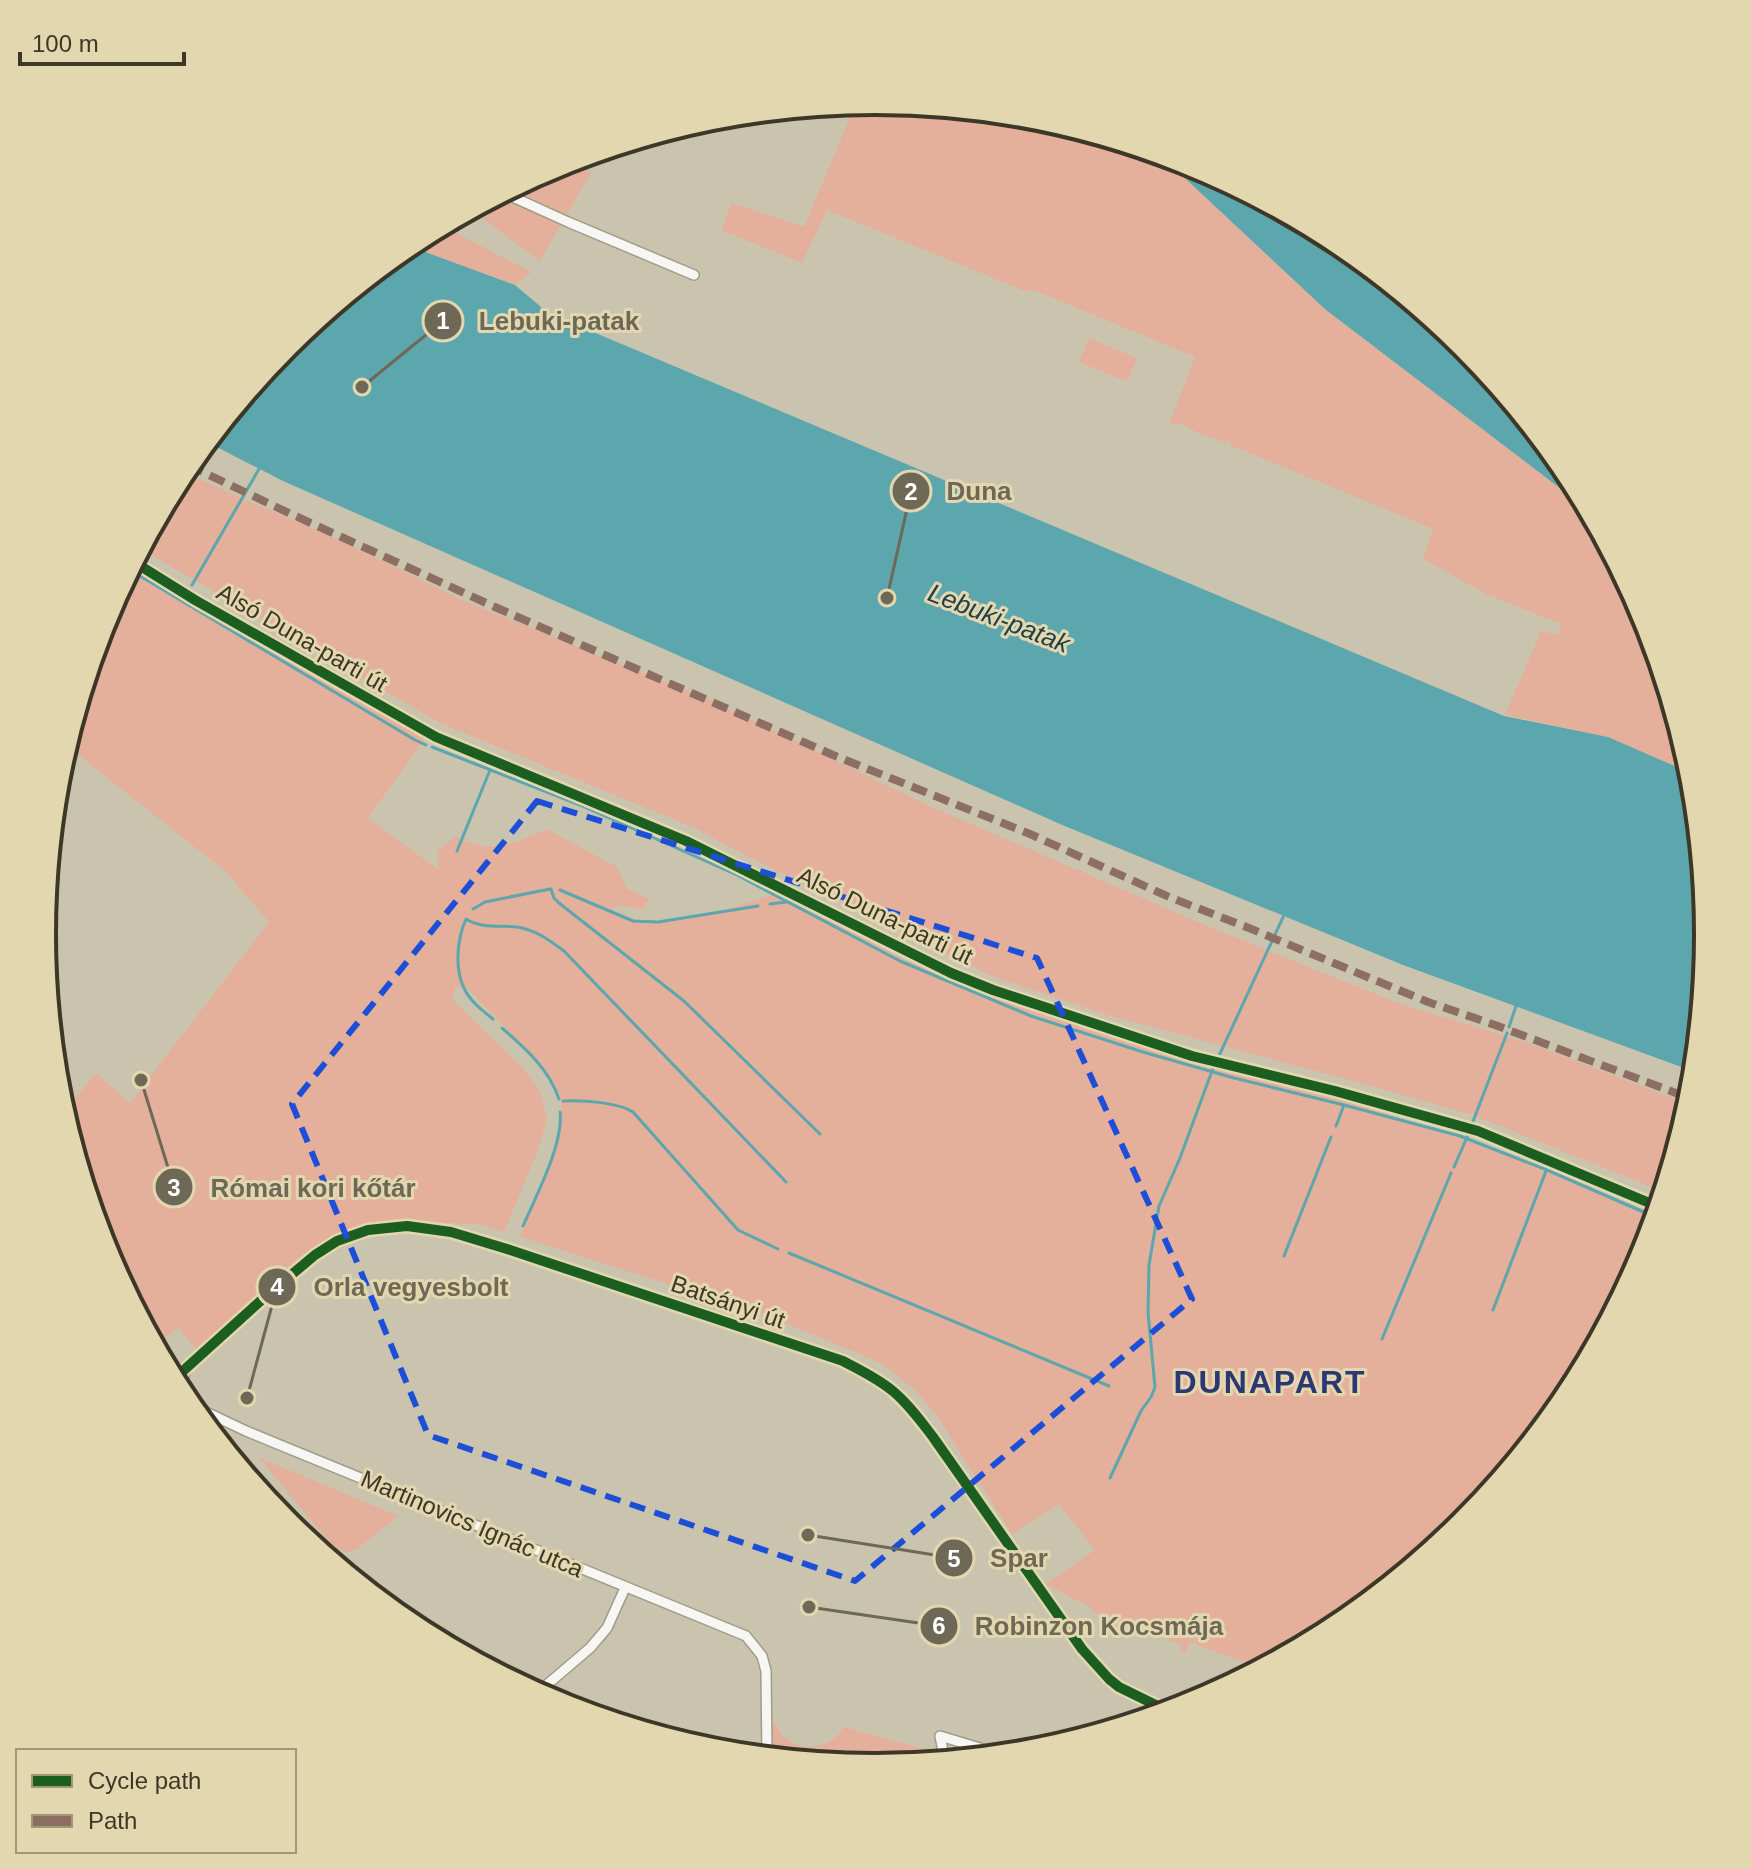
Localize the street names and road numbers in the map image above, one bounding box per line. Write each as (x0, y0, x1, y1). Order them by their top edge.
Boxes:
street label: Alsó Duna-parti út (212, 578, 392, 697)
street label: Alsó Duna-parti út (793, 861, 978, 970)
street label: Batsányi út (668, 1269, 789, 1334)
street label: Martinovics Ignác utca (357, 1464, 588, 1583)

